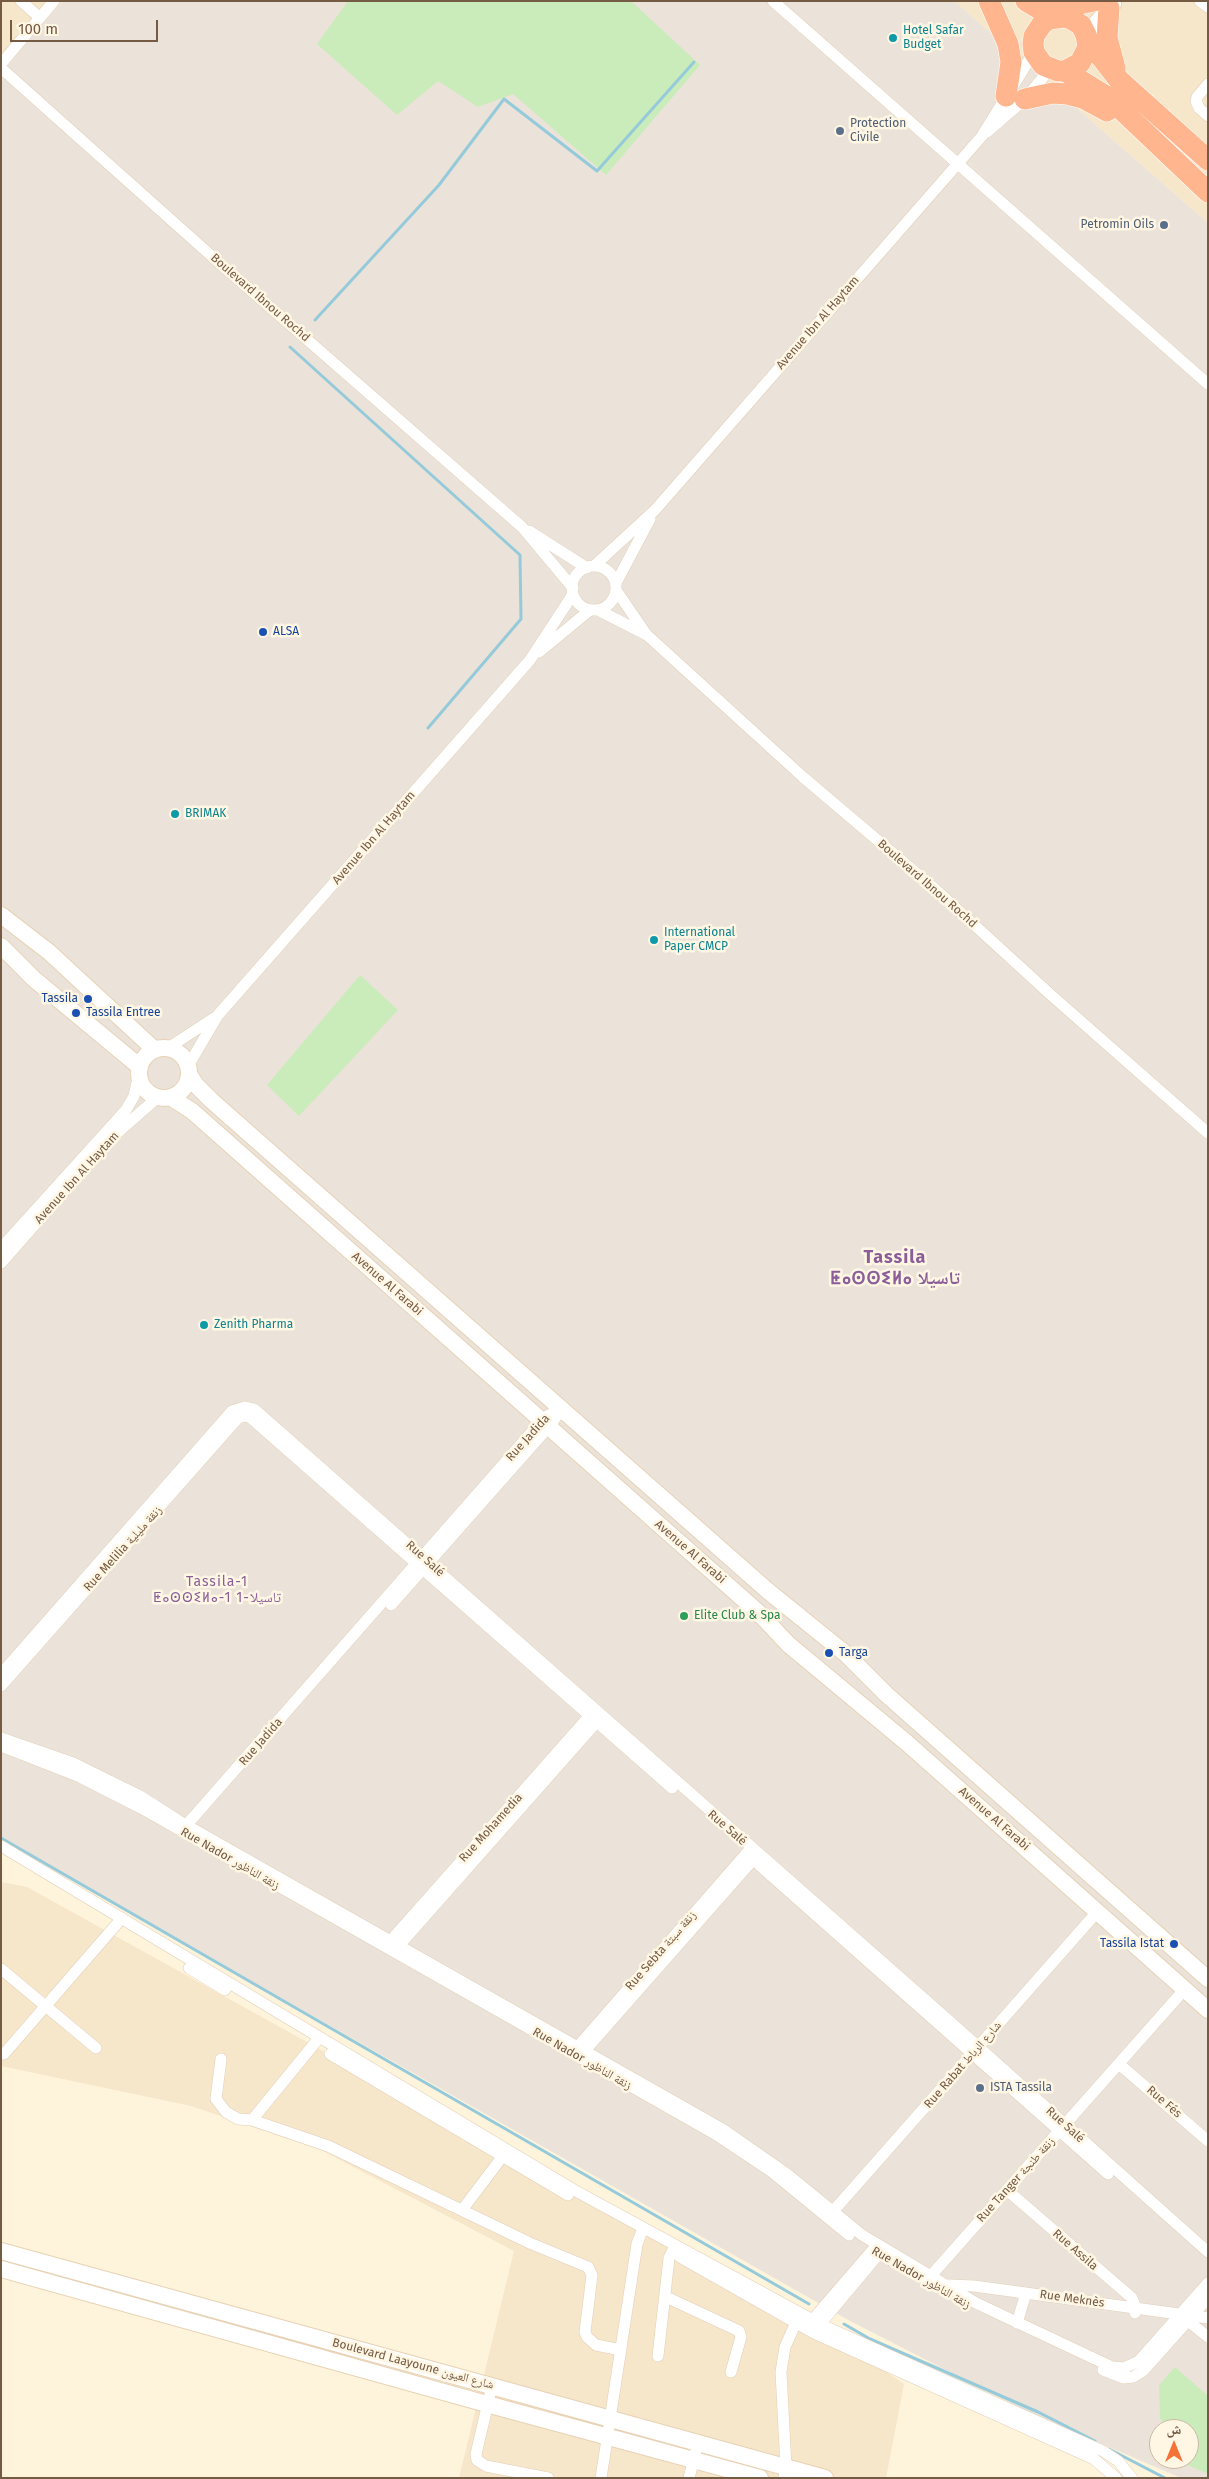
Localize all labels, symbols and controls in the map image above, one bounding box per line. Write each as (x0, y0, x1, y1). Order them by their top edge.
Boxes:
scale bar (12, 10, 160, 42)
text: 100 m (18, 20, 58, 38)
place label: Hotel Safar Budget (903, 24, 964, 52)
marker: Hotel Safar Budget (887, 32, 899, 44)
place label: Protection Civile (850, 117, 906, 145)
marker: Protection Civile (834, 125, 846, 137)
place label: Petromin Oils (1081, 218, 1154, 232)
marker: Petromin Oils (1158, 219, 1170, 231)
street label: Boulevard Ibnou Rochd (207, 251, 313, 345)
street label: Avenue Ibn Al Haytam (774, 273, 862, 373)
place label: ALSA (273, 625, 299, 639)
marker: ALSA (257, 626, 269, 638)
street label: Avenue Ibn Al Haytam (330, 788, 418, 888)
place label: BRIMAK (185, 807, 226, 821)
marker: BRIMAK (169, 808, 181, 820)
street label: Boulevard Ibnou Rochd (874, 837, 980, 931)
place label: International Paper CMCP (664, 926, 735, 954)
marker: International Paper CMCP (648, 934, 660, 946)
place label: Tassila (42, 992, 78, 1006)
marker: Tassila (82, 993, 94, 1005)
place label: Tassila Entree (86, 1006, 161, 1020)
marker: Tassila Entree (70, 1007, 82, 1019)
street label: Avenue Ibn Al Haytam (32, 1129, 122, 1227)
district label: Tassila ⵟⴰⵙⵙⵉⵍⴰ تاسيلا (834, 1247, 956, 1290)
street label: Avenue Al Farabi (348, 1249, 426, 1319)
place label: Zenith Pharma (214, 1318, 293, 1332)
marker: Zenith Pharma (198, 1319, 210, 1331)
street label: Rue Jadida (503, 1411, 553, 1465)
street label: Rue Melilia زنقة مليلية (81, 1503, 165, 1595)
street label: Avenue Al Farabi (651, 1517, 729, 1587)
street label: Rue Salé (403, 1538, 447, 1580)
district label: Tassila-1 ⵟⴰⵙⵙⵉⵍⴰ-1 1-تاسيلا (159, 1574, 275, 1606)
place label: Elite Club & Spa (694, 1609, 781, 1623)
marker: Elite Club & Spa (678, 1610, 690, 1622)
place label: Targa (839, 1646, 868, 1660)
marker: Targa (823, 1647, 835, 1659)
street label: Rue Jadida (236, 1715, 286, 1769)
street label: Avenue Al Farabi (955, 1784, 1033, 1854)
street label: Rue Mohamedia (456, 1791, 526, 1865)
street label: Rue Salé (705, 1807, 749, 1849)
street label: Rue Nador زنقة الناظور (178, 1825, 282, 1893)
street label: Rue Sebta زنقة سبتة (623, 1908, 699, 1994)
place label: Tassila Istat (1100, 1937, 1164, 1951)
marker: Tassila Istat (1168, 1938, 1180, 1950)
street label: Rue Rabat شارع الرباط (921, 2019, 1005, 2111)
street label: Rue Nador زنقة الناظور (530, 2025, 634, 2093)
place label: ISTA Tassila (990, 2081, 1052, 2095)
marker: ISTA Tassila (974, 2082, 986, 2094)
street label: Rue Fés (1144, 2083, 1184, 2121)
street label: Rue Salé (1043, 2104, 1087, 2146)
street label: Rue Tanger زنقة طنجة (974, 2134, 1058, 2226)
street label: Rue Assila (1049, 2226, 1101, 2274)
street label: Rue Nador زنقة الناظور (869, 2244, 973, 2312)
street label: Rue Meknès (1039, 2287, 1105, 2311)
street label: Boulevard Laayoune شارع العيون (331, 2335, 495, 2393)
north arrow (1149, 2419, 1199, 2469)
text: ش (1167, 2421, 1181, 2438)

